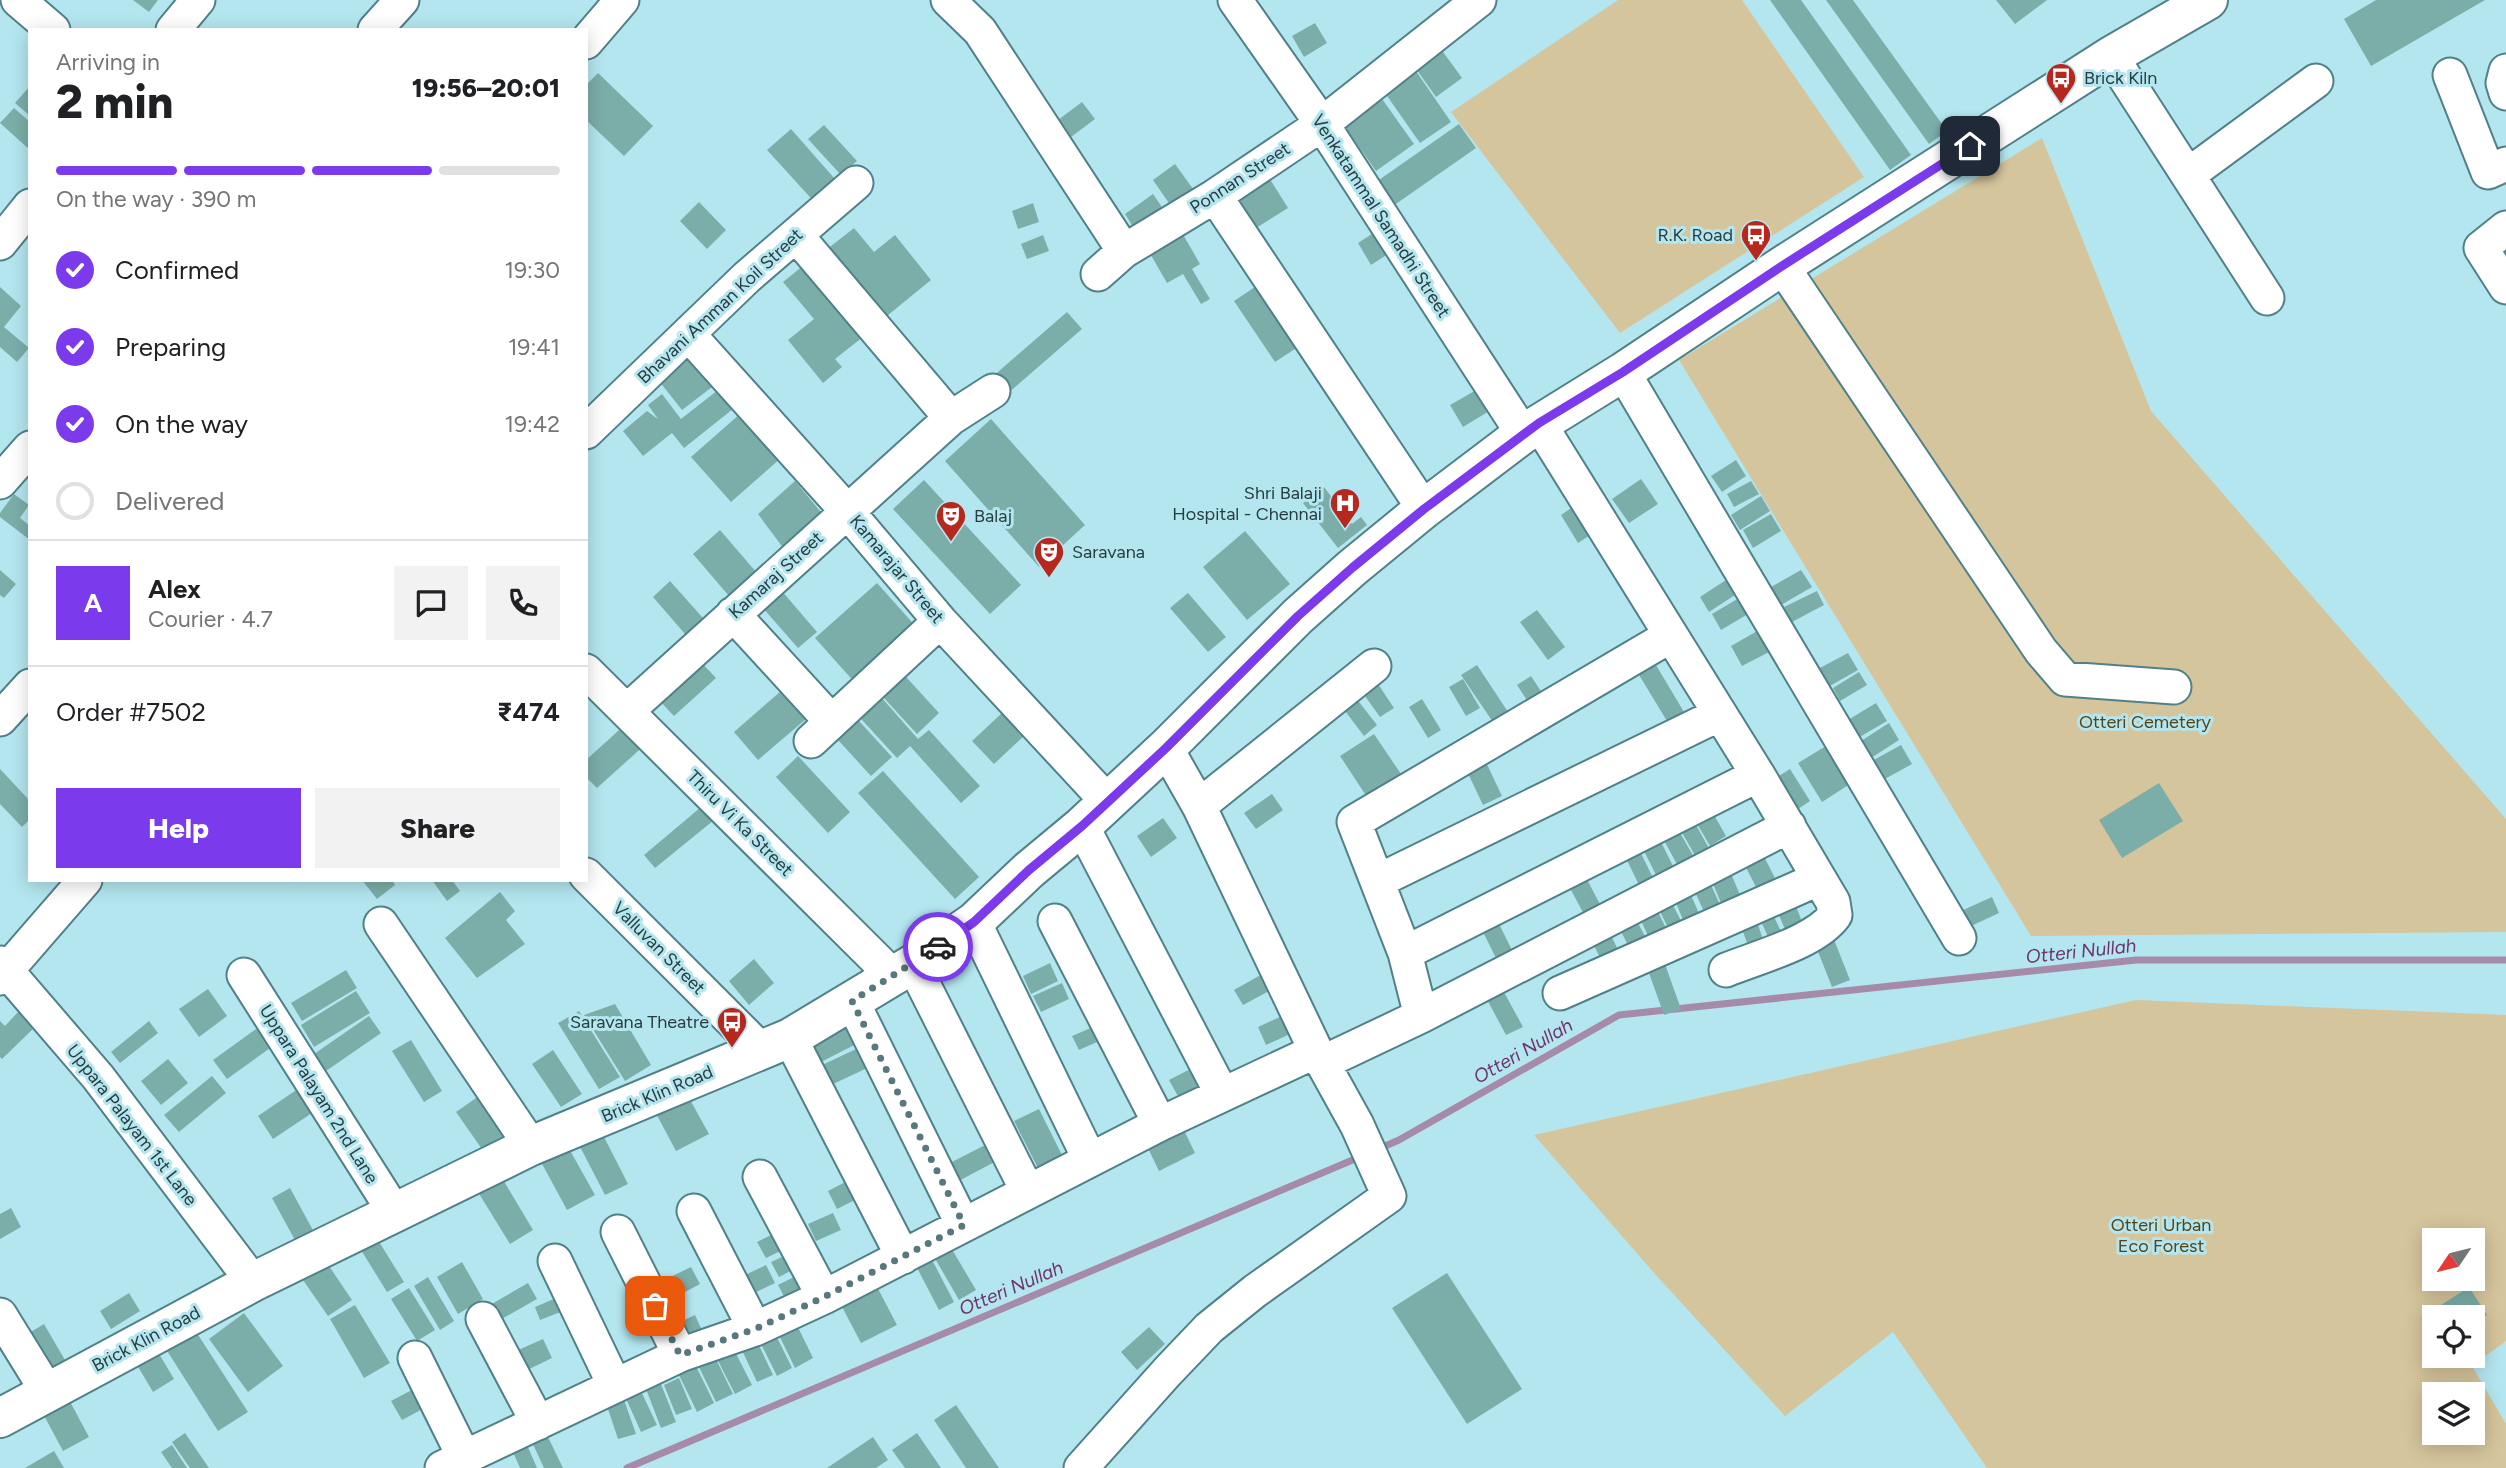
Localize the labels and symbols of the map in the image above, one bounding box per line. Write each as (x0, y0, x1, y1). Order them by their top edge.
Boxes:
bus stop icon: Brick Kiln (2044, 61, 2078, 105)
place label: Brick Kiln (2084, 67, 2157, 89)
street label: Venkatammal Samadhi Street (1307, 110, 1455, 322)
pin (1940, 116, 2000, 176)
street label: Ponnan Street (1186, 137, 1294, 218)
bus stop icon: R.K. Road (1739, 218, 1773, 262)
street label: Bhavani Amman Koil Street (633, 224, 807, 388)
place label: R.K. Road (1657, 224, 1733, 246)
place label: Shri Balaji Hospital - Chennai (1172, 482, 1322, 525)
hospital icon: Shri Balaji Hospital - Chennai (1328, 486, 1362, 530)
theatre icon: Balaj (934, 499, 968, 543)
place label: Balaj (974, 505, 1012, 527)
street label: Kamarajar Street (845, 510, 949, 628)
street label: Kamaraj Street (724, 527, 828, 623)
theatre icon: Saravana (1032, 535, 1066, 579)
place label: Saravana (1072, 541, 1145, 563)
park label: Otteri Cemetery (2079, 711, 2212, 733)
street label: Thiru Vi Ka Street (682, 765, 798, 881)
street label: Valluvan Street (608, 897, 710, 999)
courier (903, 912, 973, 982)
water label: Otteri Nullah (2025, 934, 2138, 968)
street label: Uppara Palayam 2nd Lane (255, 1000, 383, 1188)
bus stop icon: Saravana Theatre (715, 1005, 749, 1049)
place label: Saravana Theatre (570, 1011, 709, 1033)
water label: Otteri Nullah (1469, 1013, 1577, 1089)
street label: Uppara Palayam 1st Lane (62, 1040, 202, 1210)
street label: Brick Klin Road (598, 1061, 716, 1127)
park label: Otteri Urban Eco Forest (2111, 1214, 2211, 1257)
north arrow (2422, 1228, 2485, 1292)
water label: Otteri Nullah (955, 1256, 1067, 1320)
pin (625, 1276, 685, 1336)
street label: Brick Klin Road (88, 1301, 204, 1377)

